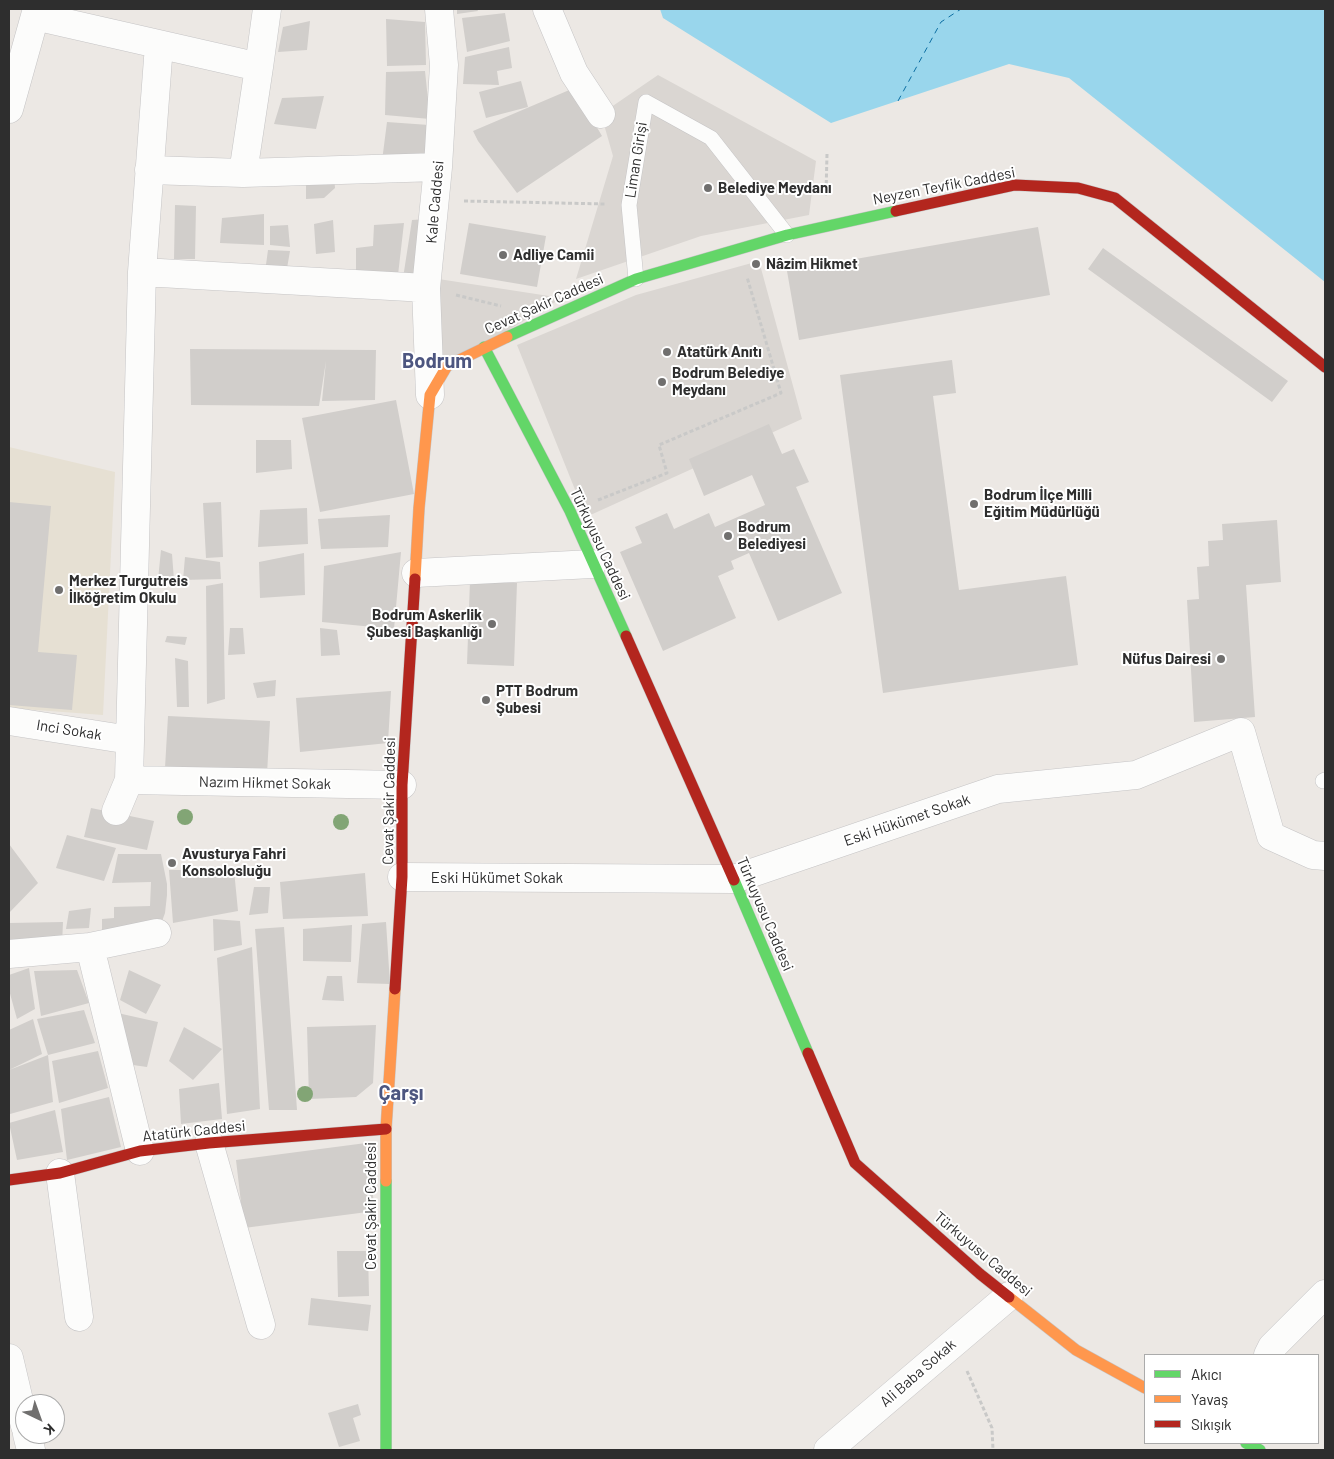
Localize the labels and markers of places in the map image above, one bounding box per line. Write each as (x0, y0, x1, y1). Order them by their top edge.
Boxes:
place label: Belediye Meydanı (718, 179, 832, 197)
marker: Belediye Meydanı (702, 182, 714, 194)
place label: Adliye Camii (513, 246, 594, 264)
marker: Adliye Camii (497, 249, 509, 261)
place label: Nâzim Hikmet (766, 255, 858, 273)
marker: Nâzim Hikmet (750, 258, 762, 270)
place label: Atatürk Anıtı (677, 343, 762, 361)
marker: Atatürk Anıtı (661, 346, 673, 358)
place label: Bodrum Belediye Meydanı (672, 364, 784, 399)
marker: Bodrum Belediye Meydanı (656, 376, 668, 388)
place label: Bodrum İlçe Milli Eğitim Müdürlüğü (984, 486, 1100, 521)
marker: Bodrum İlçe Milli Eğitim Müdürlüğü (968, 498, 980, 510)
place label: Bodrum Belediyesi (738, 518, 806, 553)
marker: Bodrum Belediyesi (722, 530, 734, 542)
place label: Merkez Turgutreis İlköğretim Okulu (69, 572, 188, 607)
marker: Merkez Turgutreis İlköğretim Okulu (53, 584, 65, 596)
place label: Bodrum Askerlik Şubesi Başkanlığı (366, 606, 482, 641)
marker: Bodrum Askerlik Şubesi Başkanlığı (486, 618, 498, 630)
place label: Nüfus Dairesi (1122, 650, 1211, 668)
marker: Nüfus Dairesi (1215, 653, 1227, 665)
place label: PTT Bodrum Şubesi (496, 682, 578, 717)
marker: PTT Bodrum Şubesi (480, 694, 492, 706)
place label: Avusturya Fahri Konsolosluğu (182, 845, 286, 880)
marker: Avusturya Fahri Konsolosluğu (166, 857, 178, 869)

